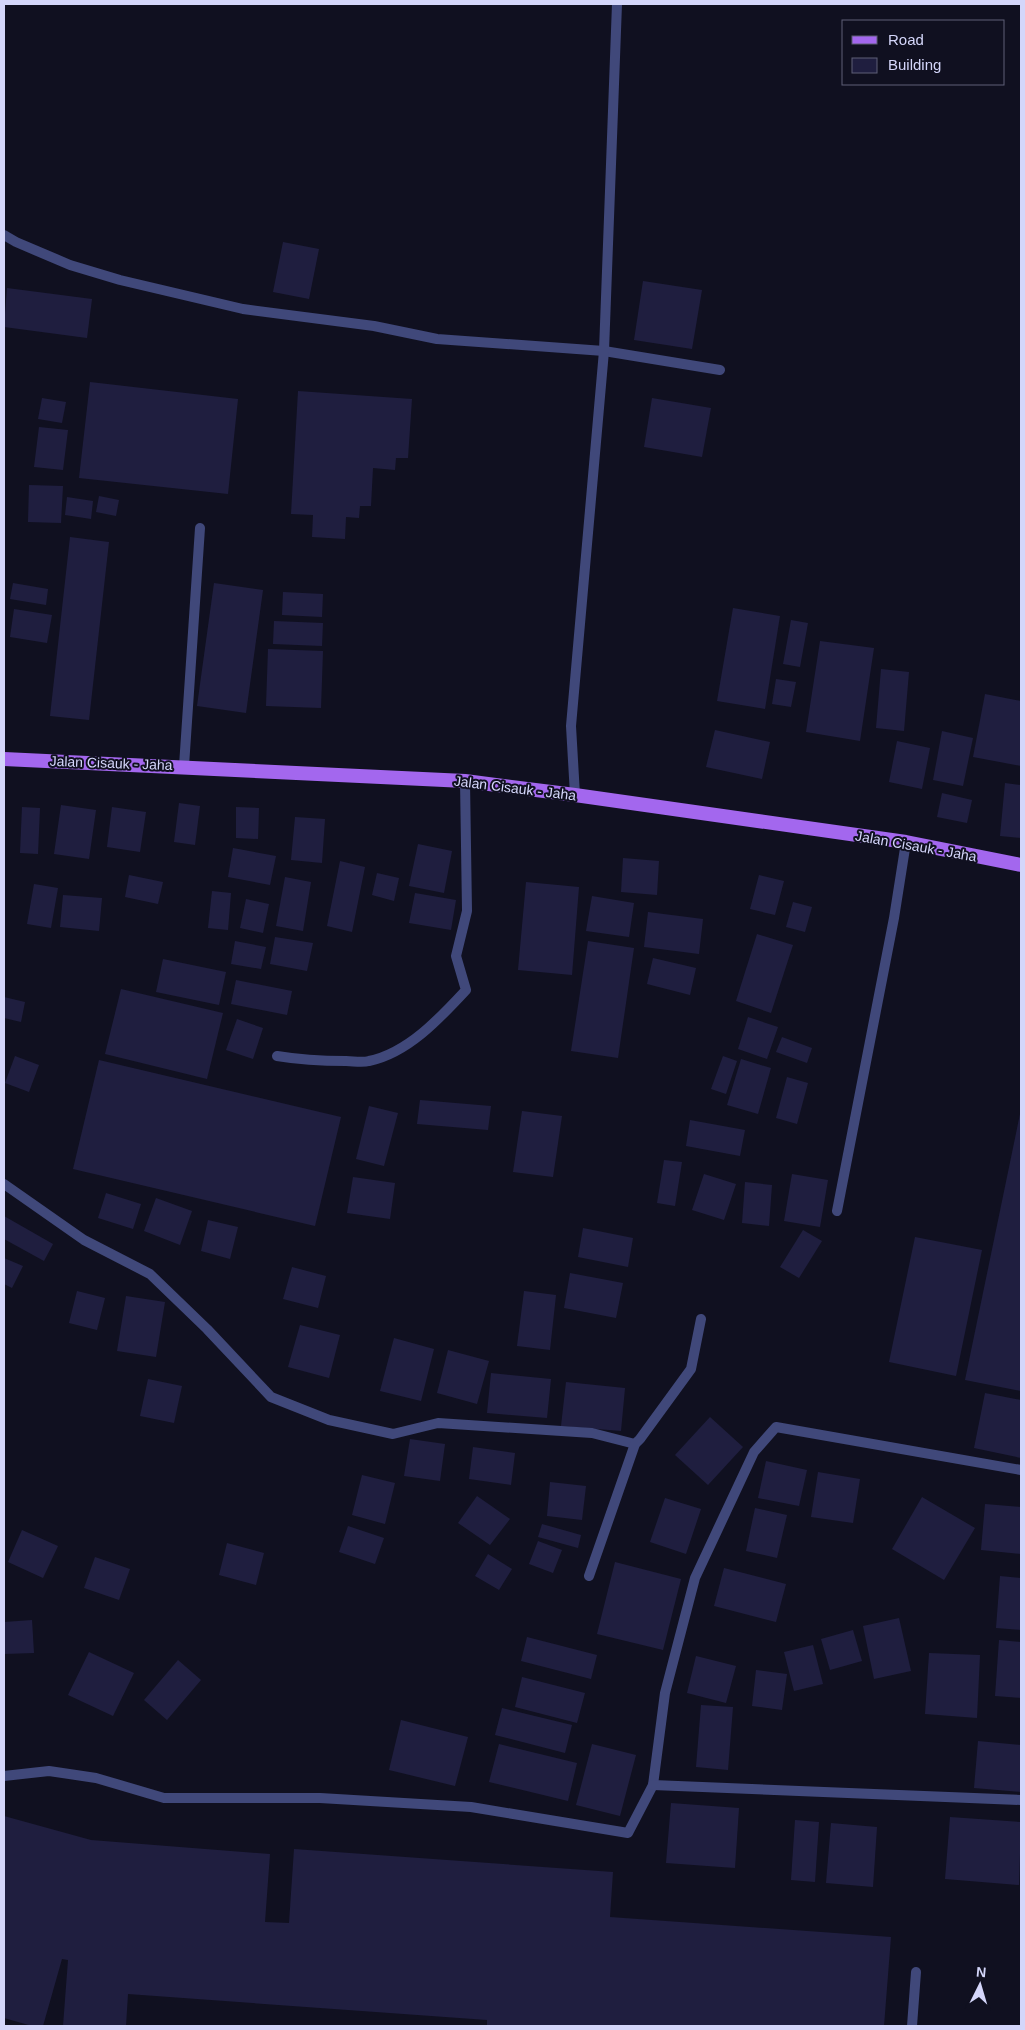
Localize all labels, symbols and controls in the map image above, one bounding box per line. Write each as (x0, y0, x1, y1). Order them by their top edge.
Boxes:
legend (842, 20, 1005, 85)
text: Road (888, 31, 924, 48)
text: Building (888, 56, 941, 73)
street label: Jalan Cisauk - Jaha (49, 753, 173, 773)
street label: Jalan Cisauk - Jaha (453, 773, 577, 803)
street label: Jalan Cisauk - Jaha (854, 827, 978, 865)
north arrow (955, 1960, 1005, 2010)
text: N (975, 1964, 987, 1980)

